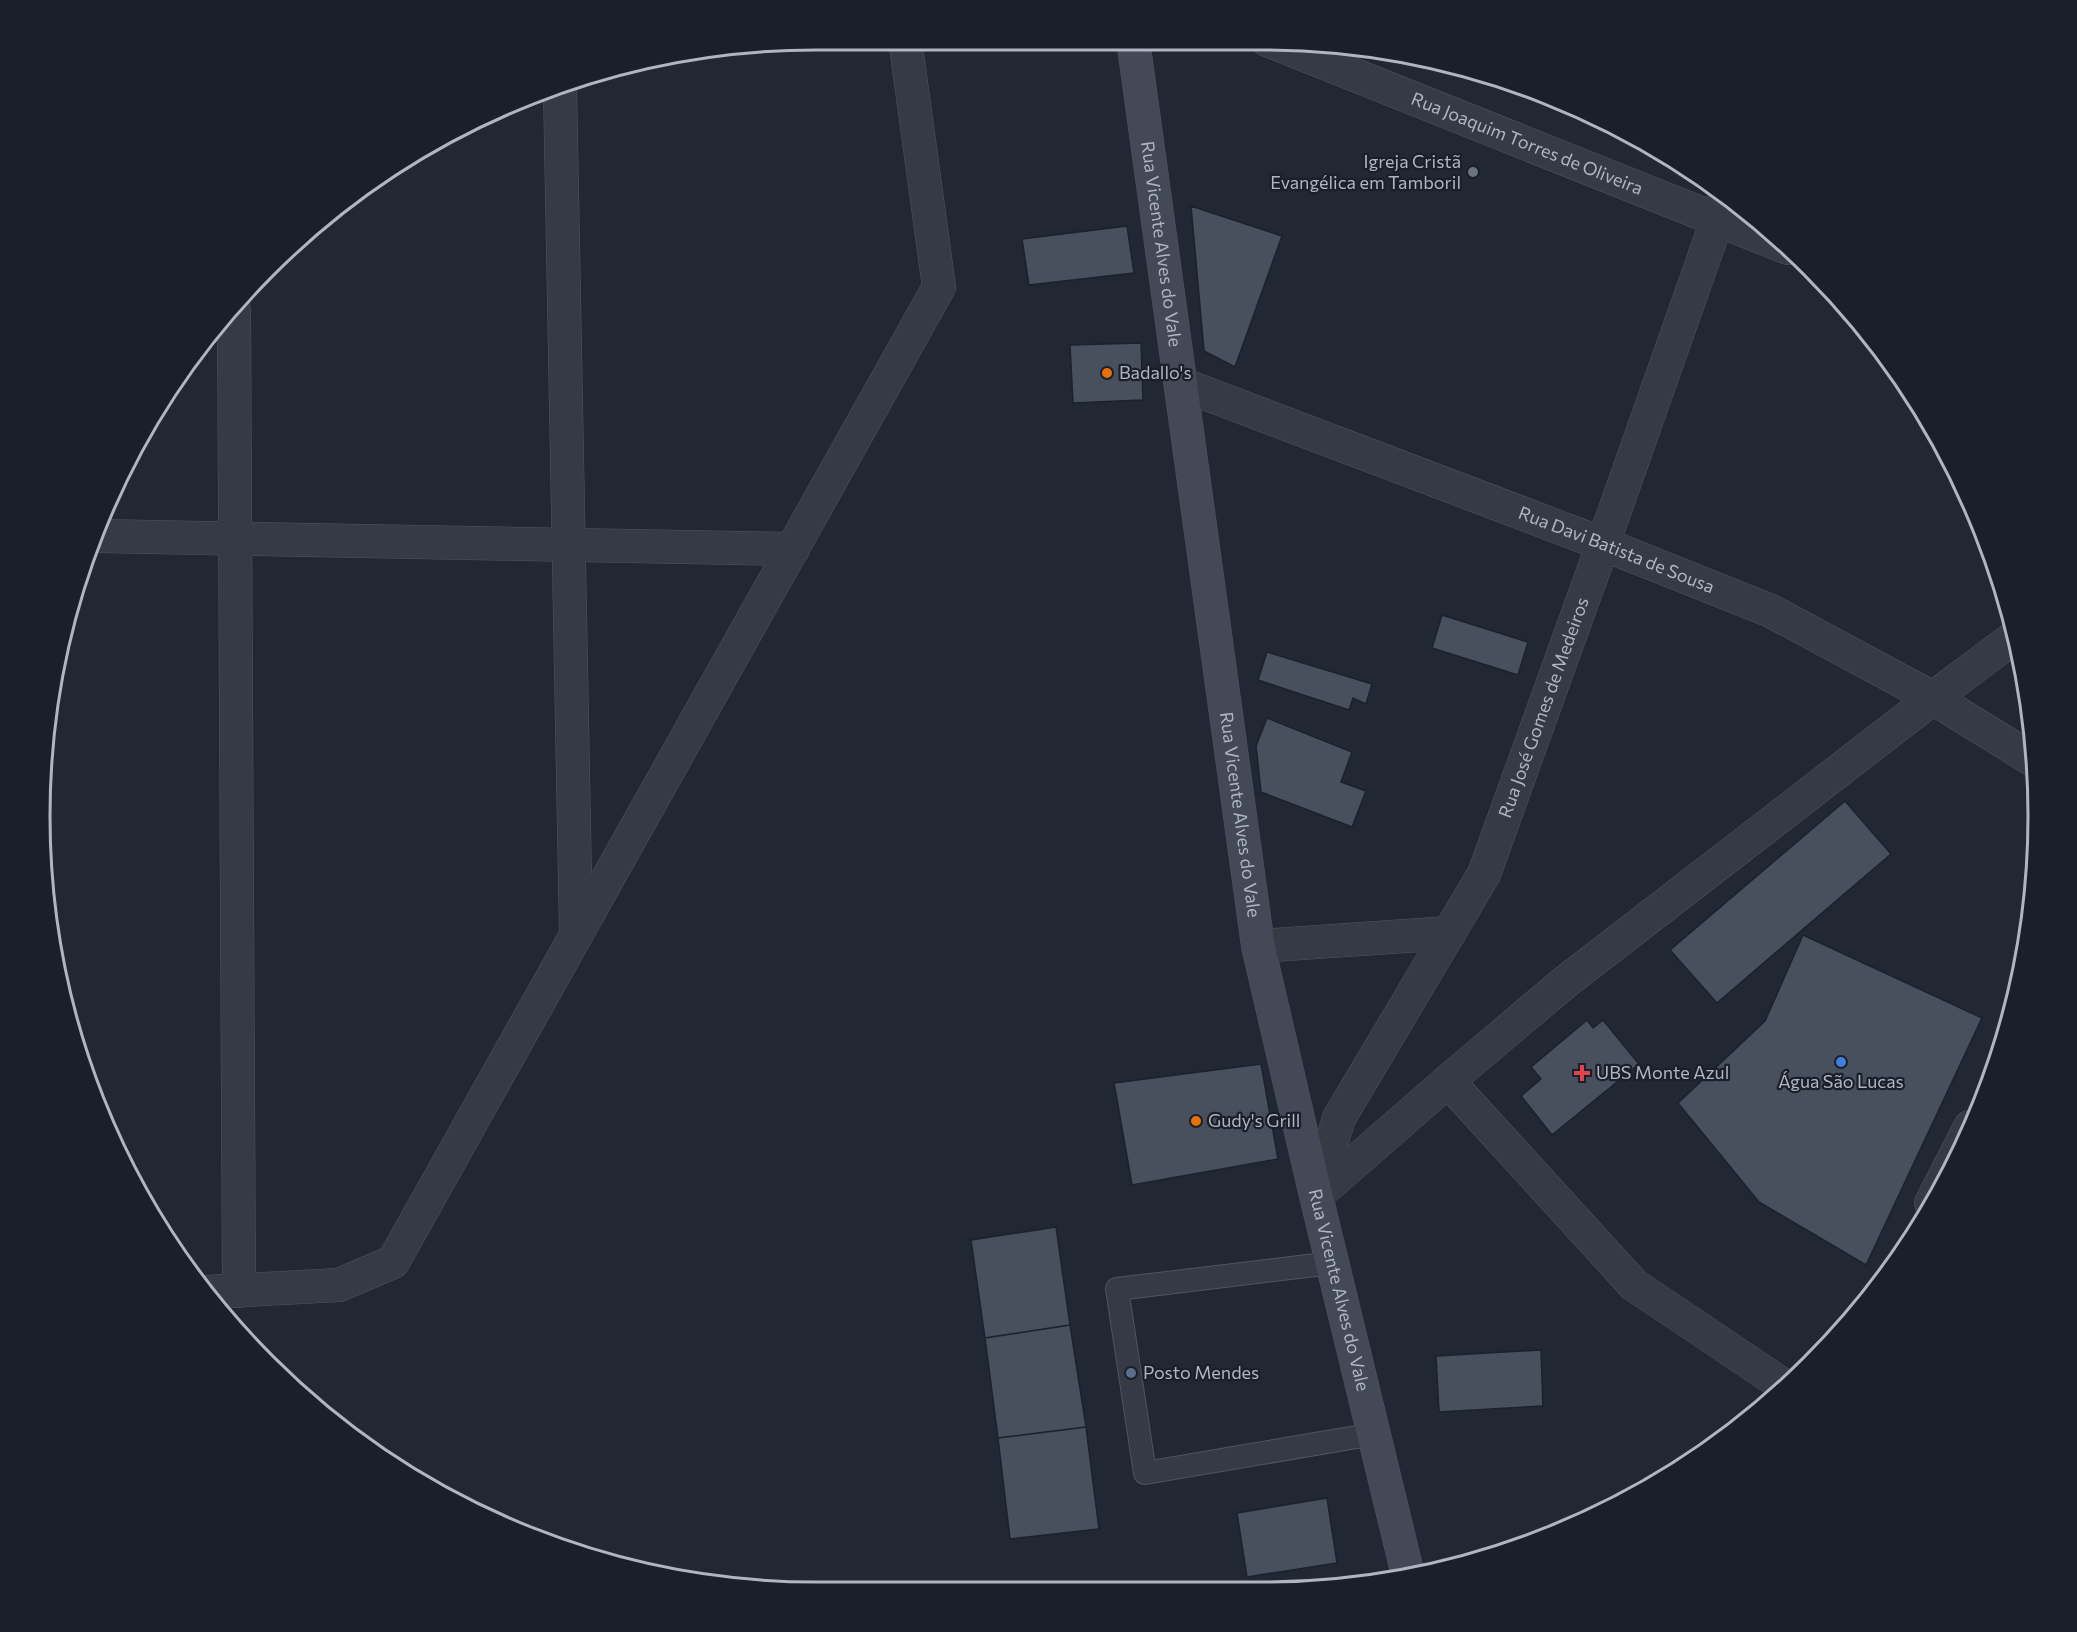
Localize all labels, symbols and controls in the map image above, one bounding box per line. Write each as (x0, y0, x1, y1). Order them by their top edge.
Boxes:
street label: Rua Joaquim Torres de Oliveira (1408, 87, 1647, 199)
street label: Rua Vicente Alves do Vale (1137, 140, 1187, 348)
place label: Igreja Cristã Evangélica em Tamboril (1270, 150, 1461, 193)
marker: Igreja Cristã Evangélica em Tamboril (1466, 165, 1480, 179)
place label: Badallo's (1119, 361, 1192, 383)
marker: Badallo's (1100, 366, 1114, 380)
street label: Rua Davi Batista de Sousa (1516, 501, 1718, 597)
street label: Rua José Gomes de Medeiros (1493, 594, 1593, 821)
street label: Rua Vicente Alves do Vale (1216, 710, 1266, 919)
marker: Água São Lucas (1834, 1055, 1848, 1069)
place label: UBS Monte Azul (1596, 1061, 1729, 1083)
marker: UBS Monte Azul (1573, 1064, 1591, 1082)
place label: Água São Lucas (1778, 1070, 1904, 1092)
place label: Gudy's Grill (1208, 1109, 1300, 1131)
marker: Gudy's Grill (1189, 1114, 1203, 1128)
street label: Rua Vicente Alves do Vale (1305, 1187, 1375, 1393)
place label: Posto Mendes (1143, 1361, 1259, 1383)
marker: Posto Mendes (1124, 1366, 1138, 1380)

